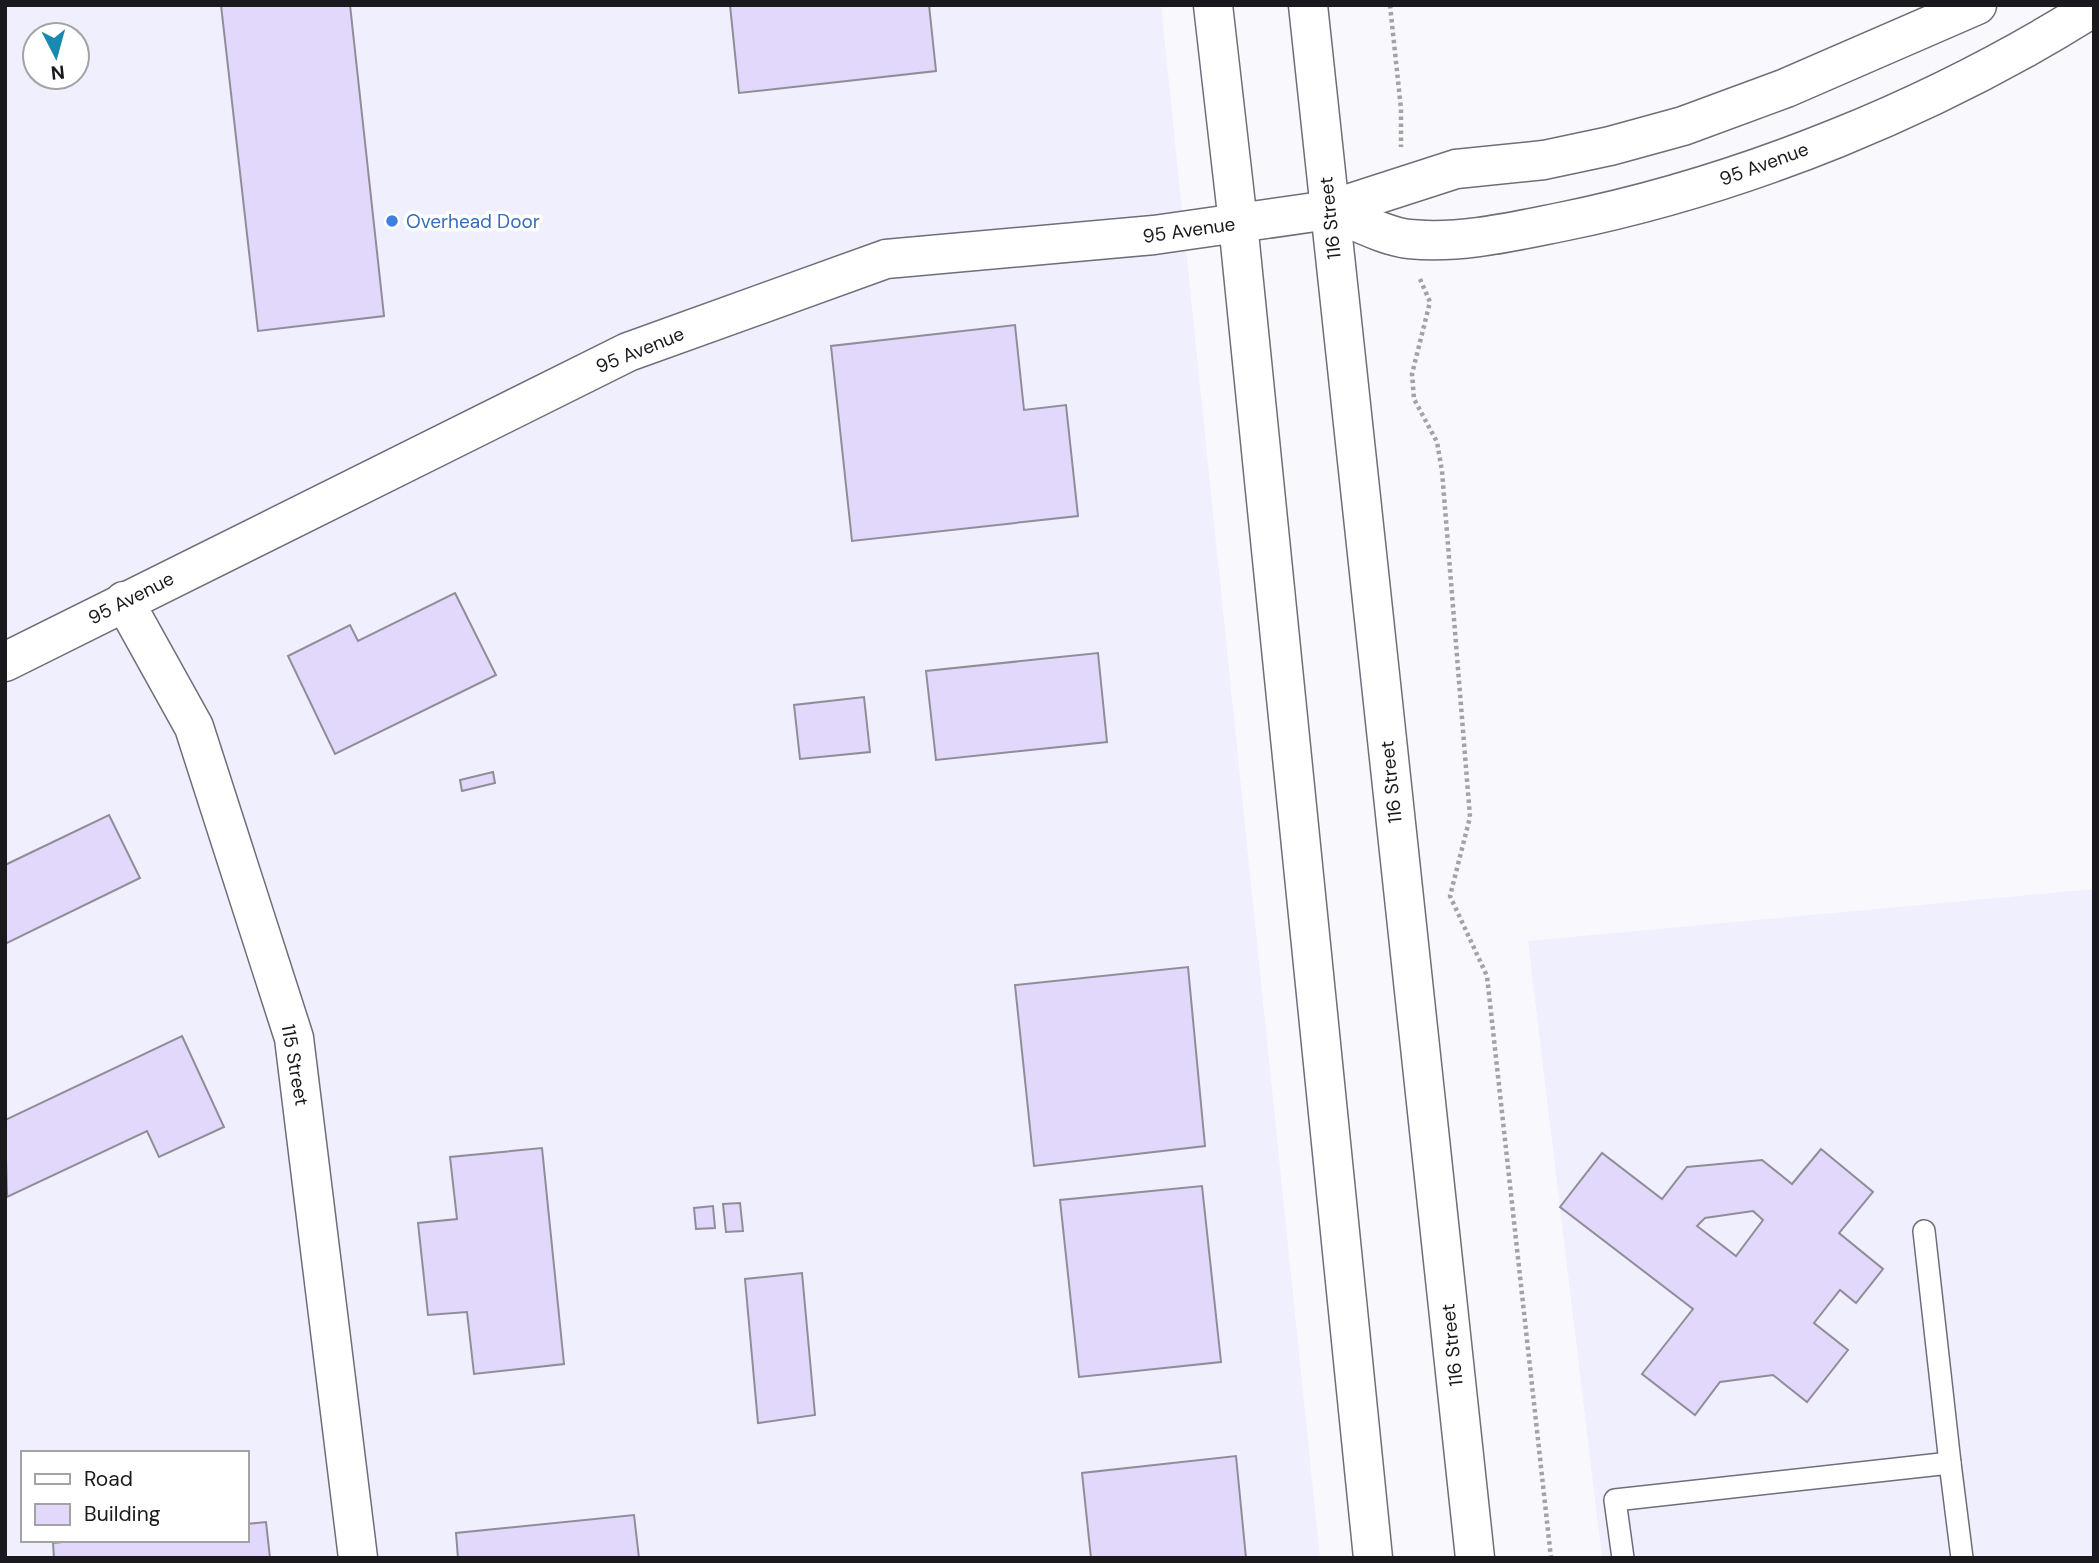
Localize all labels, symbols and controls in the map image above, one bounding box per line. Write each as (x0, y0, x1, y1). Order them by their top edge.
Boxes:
north arrow (21, 21, 91, 91)
text: N (50, 59, 66, 86)
street label: 95 Avenue (1716, 136, 1812, 192)
street label: 116 Street (1313, 176, 1347, 260)
place label: Overhead Door (406, 209, 540, 234)
street label: 95 Avenue (1141, 211, 1237, 249)
marker: Overhead Door (384, 213, 400, 229)
street label: 95 Avenue (592, 321, 688, 379)
street label: 95 Avenue (84, 566, 178, 630)
street label: 116 Street (1374, 740, 1408, 824)
street label: 115 Street (276, 1022, 314, 1108)
street label: 116 Street (1435, 1303, 1469, 1387)
legend (21, 1451, 248, 1542)
text: Road (84, 1465, 133, 1493)
text: Building (84, 1500, 161, 1528)

